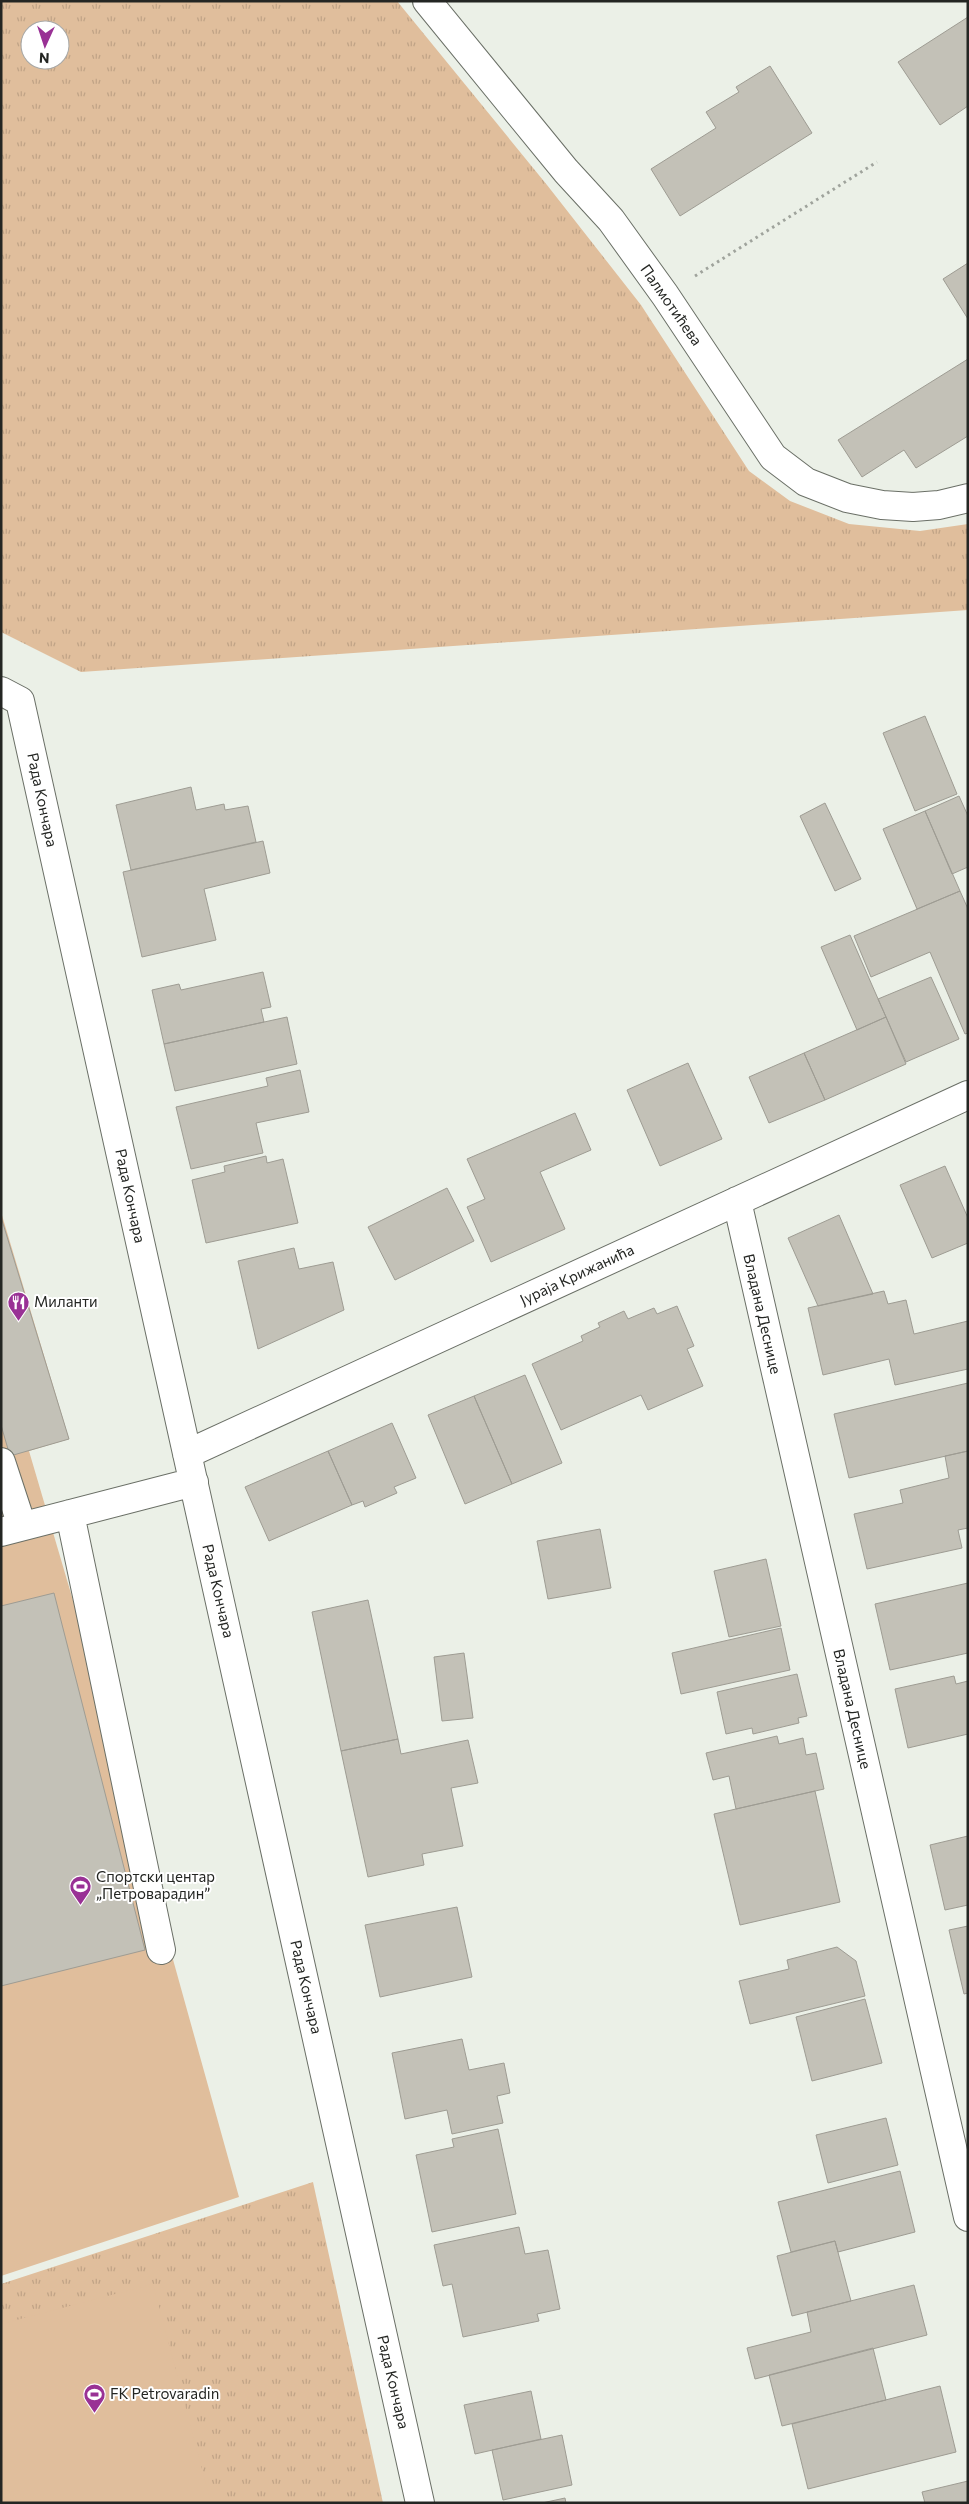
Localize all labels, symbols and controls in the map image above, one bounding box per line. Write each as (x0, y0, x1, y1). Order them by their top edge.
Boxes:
north arrow (20, 20, 70, 70)
text: N (39, 50, 50, 67)
street label: Палмотићева (637, 260, 706, 349)
street label: Рада Кончара (24, 751, 62, 849)
street label: Рада Кончара (112, 1147, 150, 1245)
street label: Јураја Крижанића (517, 1240, 636, 1308)
street label: Владана Деснице (740, 1252, 786, 1376)
restaurant icon: Миланти (6, 1290, 30, 1321)
place label: Миланти (34, 1292, 98, 1310)
street label: Рада Кончара (199, 1542, 239, 1640)
street label: Владана Деснице (830, 1647, 876, 1771)
place label: Спортски центар „Петроварадин” (96, 1867, 215, 1902)
sports icon: Спортски центар „Петроварадин” (68, 1874, 92, 1905)
street label: Рада Кончара (287, 1938, 327, 2036)
street label: Рада Кончара (374, 2333, 414, 2431)
sports icon: FK Petrovaradin (82, 2382, 106, 2413)
place label: FK Petrovaradin (110, 2384, 219, 2402)

